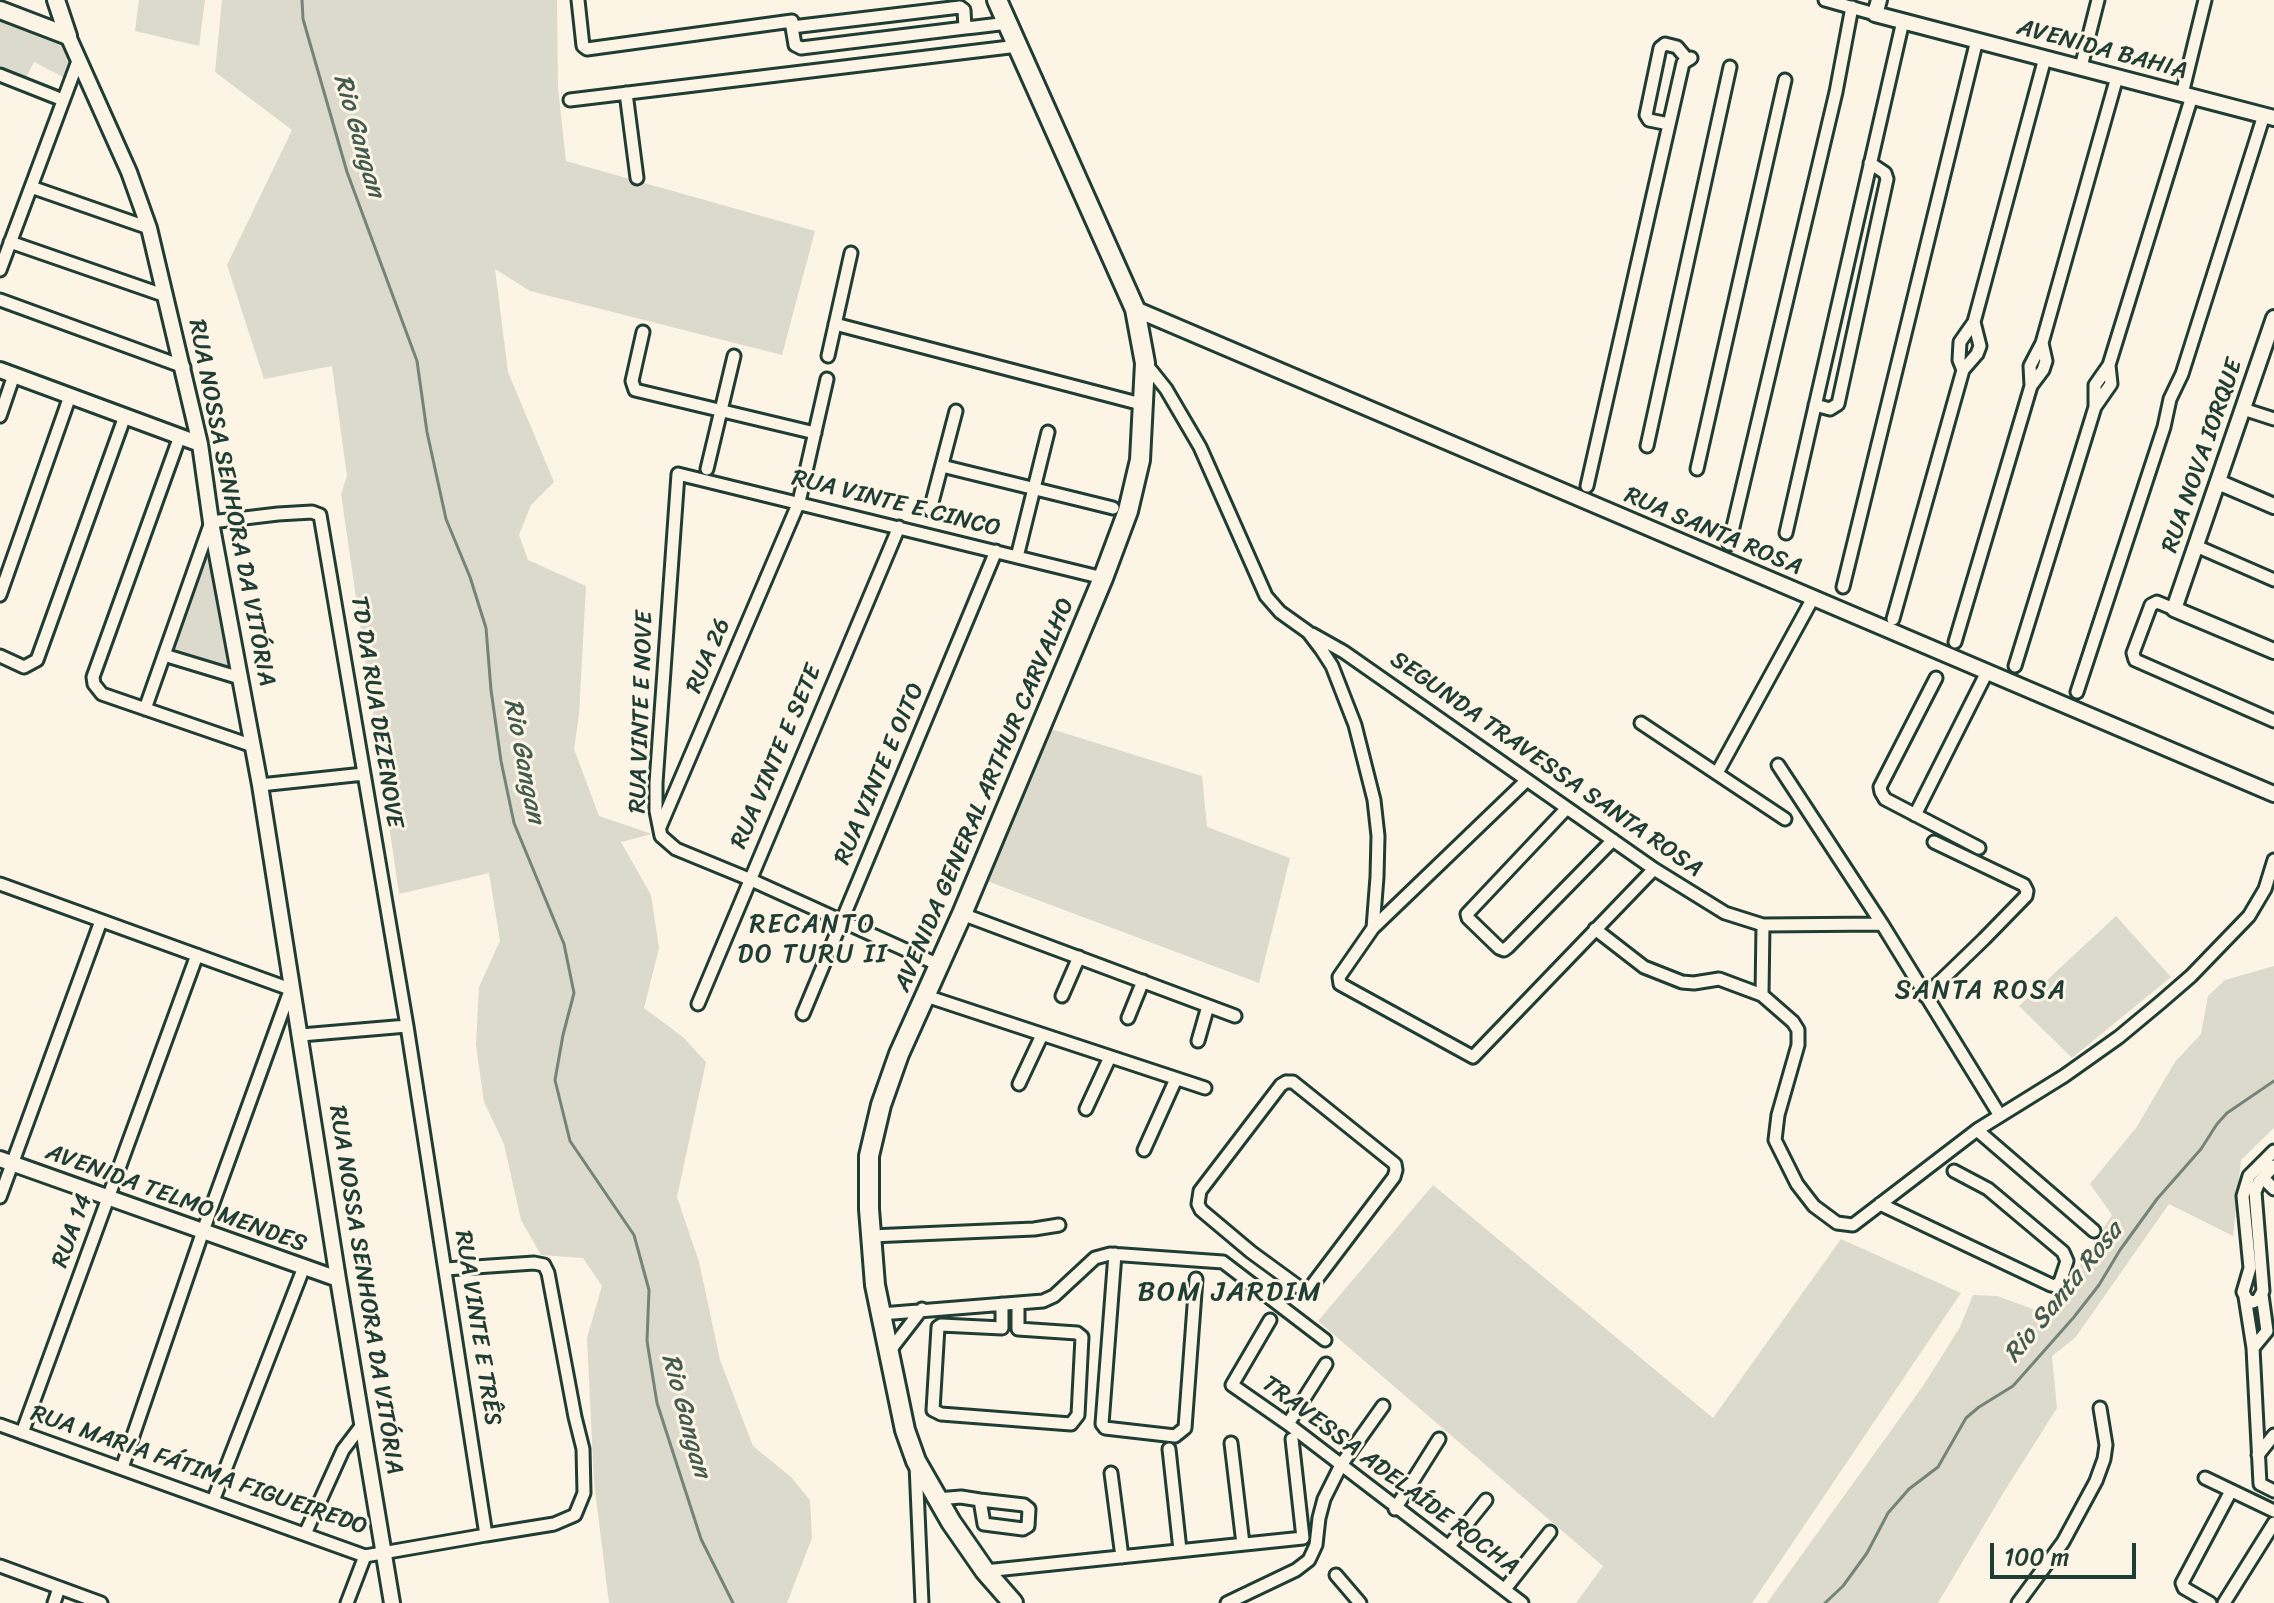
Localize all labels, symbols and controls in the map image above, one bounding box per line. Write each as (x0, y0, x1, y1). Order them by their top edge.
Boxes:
street label: AVENIDA BAHIA (2014, 13, 2190, 87)
water label: Rio Gangan (326, 71, 390, 201)
street label: RUA NOSSA SENHORA DA VITÓRIA (181, 317, 281, 689)
street label: RUA NOVA IORQUE (2156, 355, 2250, 557)
street label: RUA VINTE E CINCO (789, 464, 1003, 544)
street label: RUA SANTA ROSA (1620, 482, 1806, 582)
street label: TD DA RUA DEZENOVE (343, 594, 409, 830)
street label: AVENIDA GENERAL ARTHUR CARVALHO (889, 594, 1081, 996)
street label: RUA VINTE E NOVE (624, 610, 660, 814)
street label: RUA 26 (680, 614, 738, 698)
street label: SEGUNDA TRAVESSA SANTA ROSA (1384, 646, 1708, 884)
street label: RUA VINTE E SETE (725, 661, 829, 853)
street label: RUA VINTE E OITO (829, 679, 931, 869)
water label: Rio Gangan (496, 696, 550, 826)
district label: RECANTO DO TURU II (739, 909, 887, 970)
district label: SANTA ROSA (1896, 975, 2066, 1007)
street label: RUA NOSSA SENHORA DA VITÓRIA (322, 1104, 408, 1476)
street label: AVENIDA TELMO MENDES (42, 1138, 310, 1260)
street label: RUA 14 (46, 1190, 100, 1272)
water label: Rio Santa Rosa (1998, 1217, 2130, 1369)
street label: RUA VINTE E TRÊS (447, 1229, 507, 1427)
district label: BOM JARDIM (1138, 1276, 1322, 1310)
water label: Rio Gangan (654, 1351, 716, 1481)
street label: TRAVESSA ADELAÍDE ROCHA (1256, 1370, 1524, 1582)
street label: RUA MARIA FÁTIMA FIGUEIREDO (27, 1400, 371, 1542)
scale bar (1994, 1527, 2140, 1577)
text: 100 m (2004, 1536, 2069, 1578)

